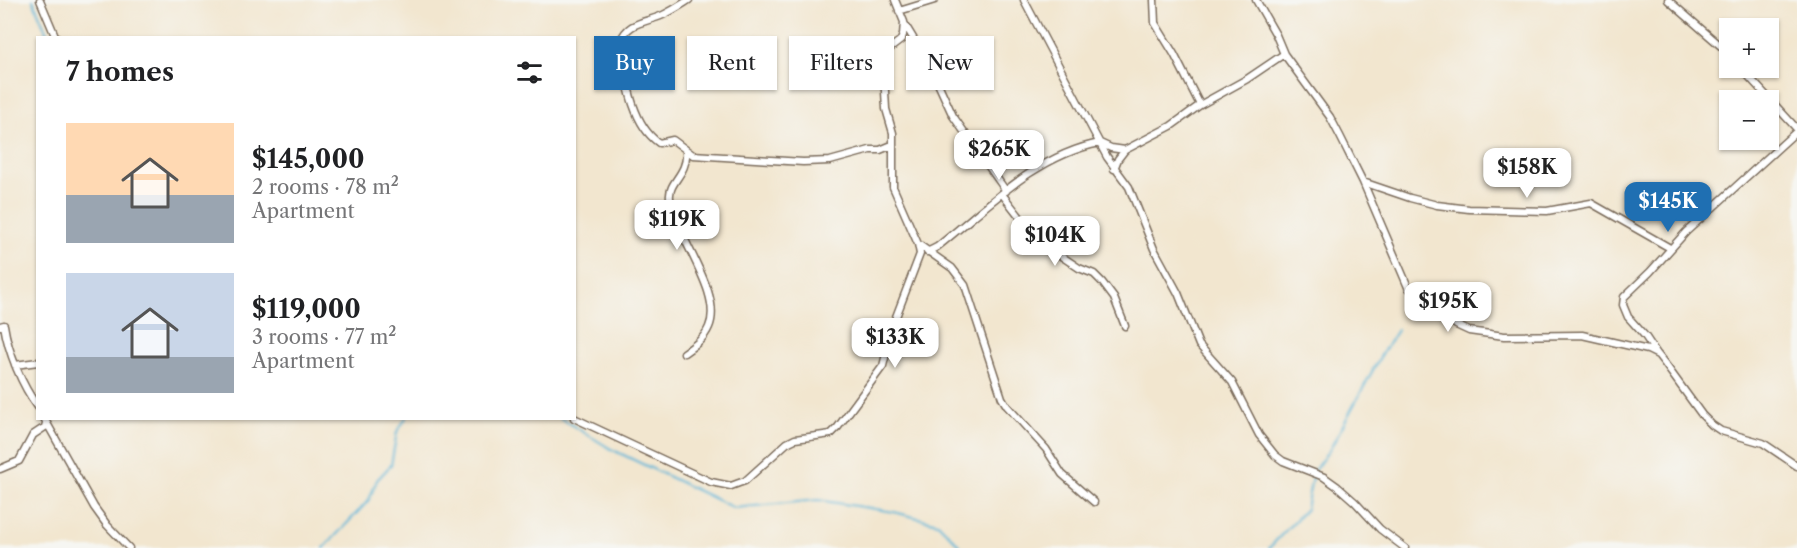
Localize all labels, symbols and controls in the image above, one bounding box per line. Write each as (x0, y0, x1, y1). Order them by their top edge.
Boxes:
map controls (1719, 18, 1779, 150)
button: + (1719, 18, 1779, 78)
chip: Buy (594, 36, 675, 90)
chip: Rent (687, 36, 777, 90)
chip: Filters (789, 36, 894, 90)
chip: New (906, 36, 994, 90)
text: 7 homes (66, 56, 174, 88)
icon: filters (513, 56, 546, 89)
button: − (1719, 90, 1779, 150)
pin: $265K (957, 130, 1041, 181)
text: $265K (968, 137, 1030, 161)
text: $145,000 (252, 143, 365, 175)
icon: home (114, 147, 186, 219)
pin: $158K (1485, 148, 1569, 199)
text: $158K (1497, 155, 1557, 179)
text: 2 rooms · 78 m² (252, 175, 399, 199)
pin: $145K (1626, 182, 1710, 233)
text: $145K (1638, 189, 1698, 213)
text: Apartment (252, 199, 355, 223)
pin: $119K (635, 200, 719, 251)
text: $119K (648, 207, 706, 231)
pin: $104K (1013, 216, 1097, 267)
text: $104K (1025, 223, 1085, 247)
pin: $195K (1406, 282, 1490, 333)
text: $195K (1418, 289, 1478, 313)
text: $119,000 (252, 293, 361, 325)
icon: home (114, 297, 186, 369)
pin: $133K (853, 318, 937, 369)
text: 3 rooms · 77 m² (252, 325, 396, 349)
text: $133K (866, 325, 924, 349)
text: Apartment (252, 349, 355, 373)

